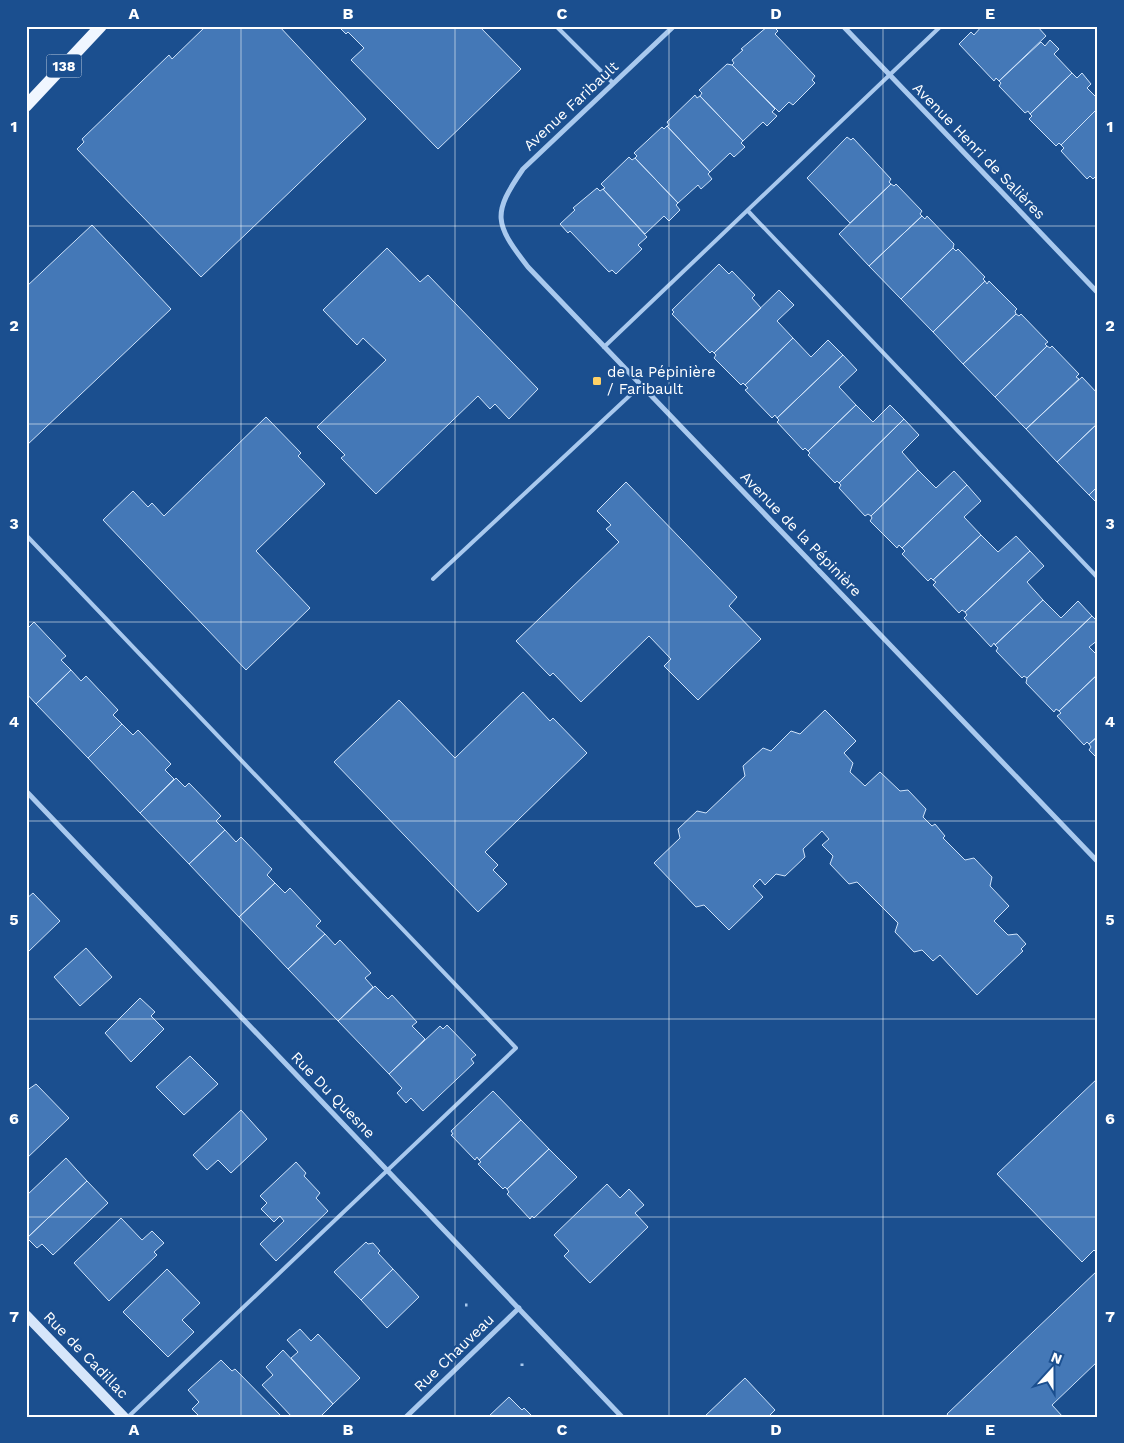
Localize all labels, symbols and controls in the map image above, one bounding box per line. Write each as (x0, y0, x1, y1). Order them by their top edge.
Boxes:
text: A (129, 4, 140, 23)
text: B (343, 4, 354, 23)
text: C (557, 4, 568, 23)
text: D (770, 4, 782, 23)
text: E (985, 4, 995, 23)
road number: 138 (46, 54, 82, 78)
street label: Avenue Faribault (520, 57, 623, 154)
street label: Avenue Henri de Salières (909, 79, 1049, 223)
text: 1 (11, 117, 17, 136)
text: 1 (1107, 117, 1113, 136)
text: 2 (9, 316, 19, 335)
text: 2 (1105, 316, 1115, 335)
place label: de la Pépinière / Faribault (607, 363, 716, 398)
marker: de la Pépinière / Faribault (591, 375, 603, 387)
street label: Avenue de la Pépinière (737, 468, 865, 600)
text: 3 (9, 514, 19, 533)
text: 3 (1105, 514, 1115, 533)
text: 4 (9, 712, 19, 731)
text: 4 (1105, 712, 1115, 731)
text: 5 (9, 910, 19, 929)
text: 5 (1105, 910, 1115, 929)
street label: Rue Du Quesne (287, 1048, 379, 1142)
text: 6 (9, 1109, 19, 1128)
text: 6 (1105, 1109, 1115, 1128)
text: 7 (9, 1307, 19, 1326)
text: 7 (1105, 1307, 1115, 1326)
street label: Rue de Cadillac (40, 1308, 132, 1402)
street label: Rue Chauveau (410, 1310, 498, 1396)
north arrow (1026, 1346, 1076, 1396)
text: N (1049, 1349, 1064, 1367)
text: A (129, 1420, 140, 1439)
text: B (343, 1420, 354, 1439)
text: C (557, 1420, 568, 1439)
text: D (770, 1420, 782, 1439)
text: E (985, 1420, 995, 1439)

